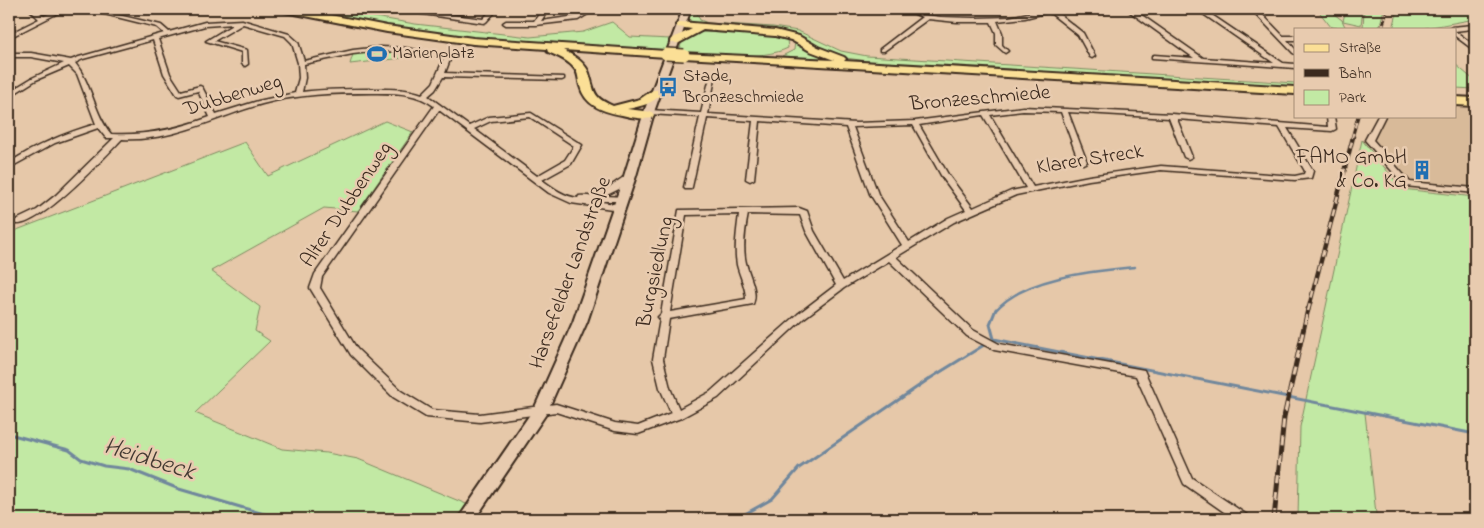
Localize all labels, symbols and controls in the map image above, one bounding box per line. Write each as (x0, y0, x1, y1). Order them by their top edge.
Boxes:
legend (1294, 28, 1456, 118)
text: Straße (1339, 37, 1381, 59)
place label: Marienplatz (392, 41, 474, 67)
sports icon: Marienplatz (366, 43, 388, 65)
text: Bahn (1338, 63, 1372, 85)
place label: Stade, Bronzeschmiede (682, 64, 805, 111)
street label: Dubbenweg (179, 67, 286, 127)
bus stop icon: Stade, Bronzeschmiede (657, 76, 679, 98)
street label: Bronzeschmiede (908, 78, 1052, 120)
text: Park (1339, 87, 1367, 109)
street label: Alter Dubbenweg (294, 136, 402, 275)
street label: Klarer Streck (1034, 137, 1146, 183)
place label: FAMO GmbH & Co. KG (1295, 143, 1407, 197)
building icon: FAMO GmbH & Co. KG (1411, 159, 1433, 181)
street label: Harsefelder Landstraße (522, 172, 620, 374)
street label: Burgsiedlung (629, 214, 684, 332)
water label: Heidbeck (98, 428, 201, 492)

